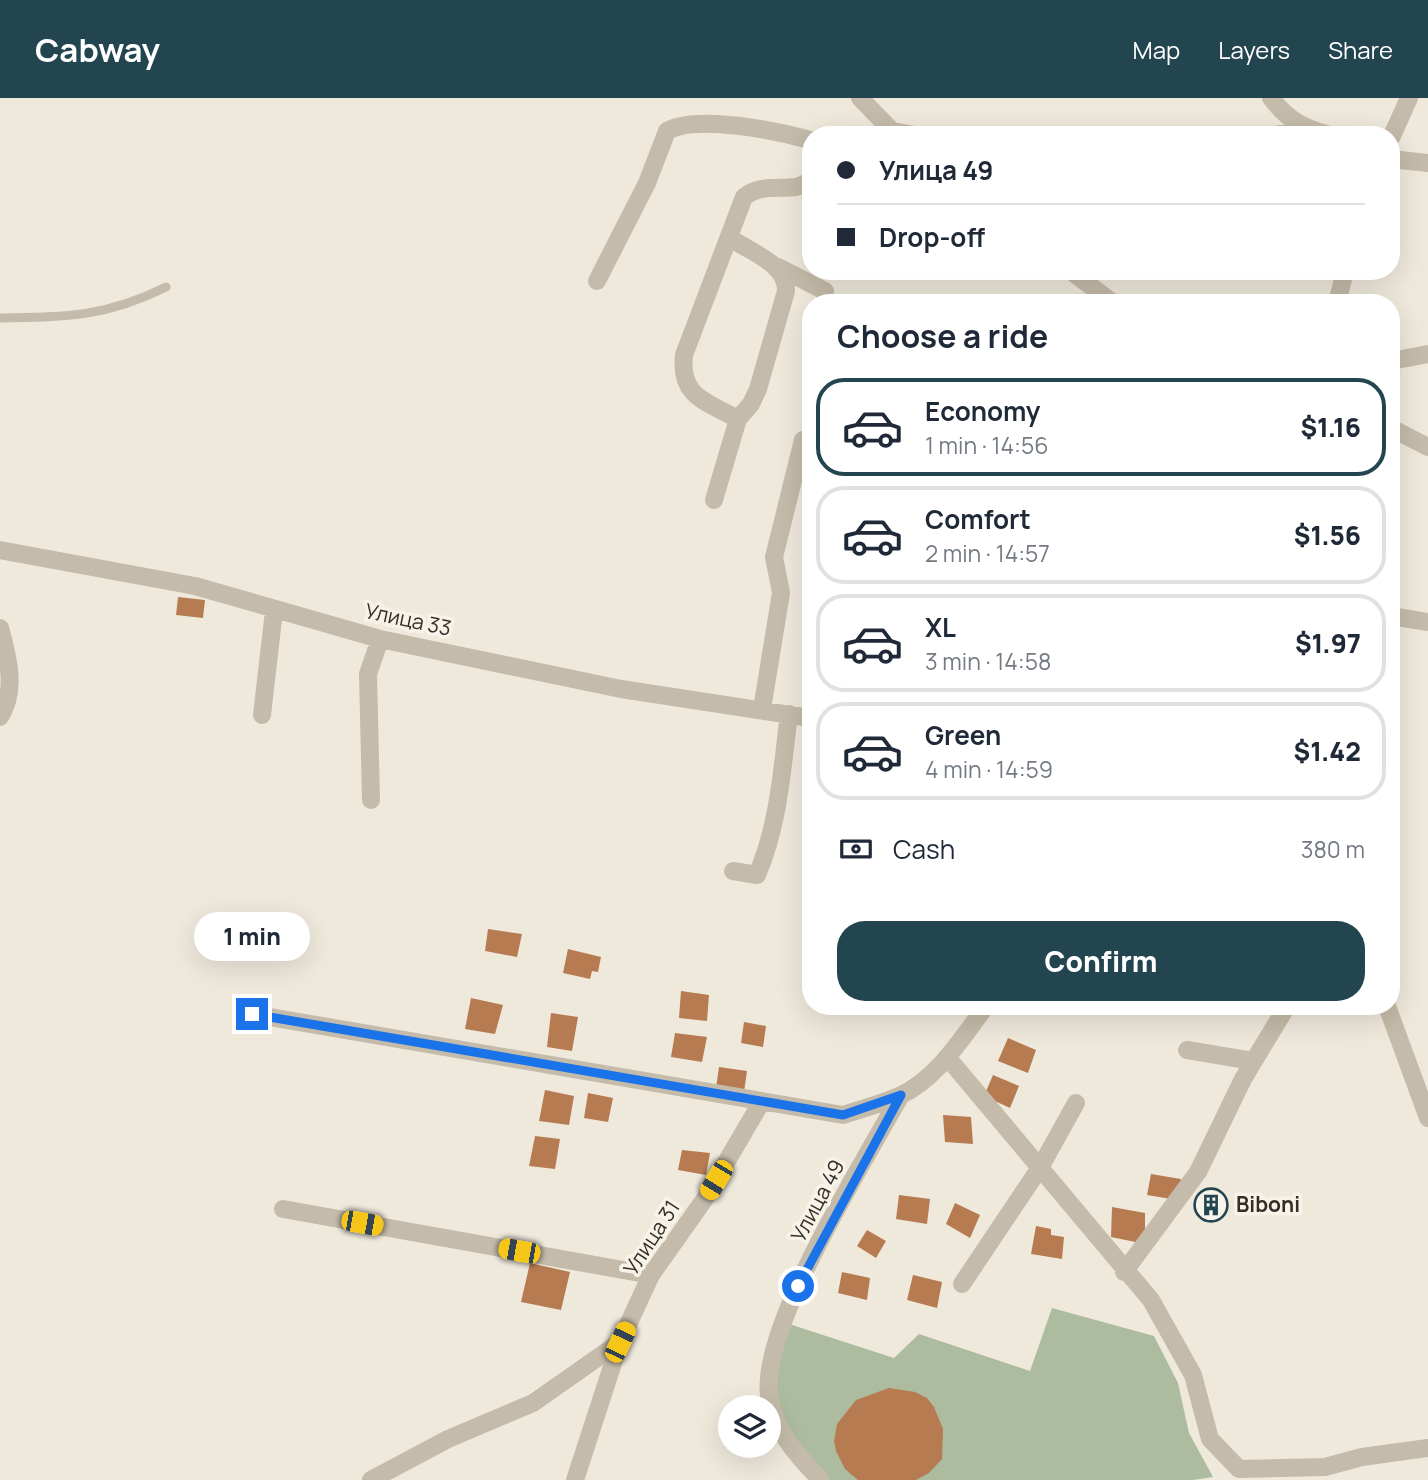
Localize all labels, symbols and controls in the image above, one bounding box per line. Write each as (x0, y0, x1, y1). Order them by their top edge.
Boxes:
text: Cabway (35, 27, 160, 72)
text: Map (1133, 33, 1180, 66)
text: Layers (1218, 33, 1290, 66)
text: Share (1328, 33, 1393, 66)
text: Улица 49 (879, 152, 993, 188)
text: Drop-off (879, 219, 985, 255)
text: Choose a ride (837, 314, 1048, 358)
text: Economy (925, 393, 1040, 429)
icon: car (841, 396, 904, 459)
text: $1.16 (1300, 409, 1361, 445)
text: 1 min · 14:56 (925, 429, 1048, 461)
text: Comfort (925, 501, 1031, 537)
icon: car (841, 504, 904, 567)
text: $1.56 (1294, 517, 1361, 553)
text: 2 min · 14:57 (925, 537, 1050, 569)
street label: Улица 33 (363, 596, 454, 642)
text: XL (925, 609, 956, 645)
icon: car (841, 612, 904, 675)
text: $1.97 (1295, 625, 1361, 661)
text: 3 min · 14:58 (925, 645, 1051, 677)
text: Green (925, 717, 1001, 753)
icon: car (841, 720, 904, 783)
text: $1.42 (1294, 733, 1361, 769)
text: 4 min · 14:59 (925, 753, 1053, 785)
icon: cash (837, 830, 875, 868)
text: Cash (893, 831, 955, 867)
text: 380 m (1301, 833, 1365, 865)
callout: 1 min (194, 912, 310, 962)
text: 1 min (223, 920, 281, 952)
button: Confirm (837, 921, 1365, 1001)
route end (236, 998, 268, 1030)
street label: Улица 49 (784, 1154, 850, 1247)
car (697, 1157, 736, 1203)
building icon: Biboni (1192, 1186, 1230, 1224)
place label: Biboni (1236, 1190, 1300, 1218)
street label: Улица 31 (617, 1195, 686, 1280)
car (340, 1209, 385, 1237)
car (497, 1237, 542, 1265)
route start (782, 1270, 814, 1302)
car (602, 1319, 639, 1365)
map controls (718, 1395, 781, 1458)
button: layers (718, 1395, 781, 1458)

